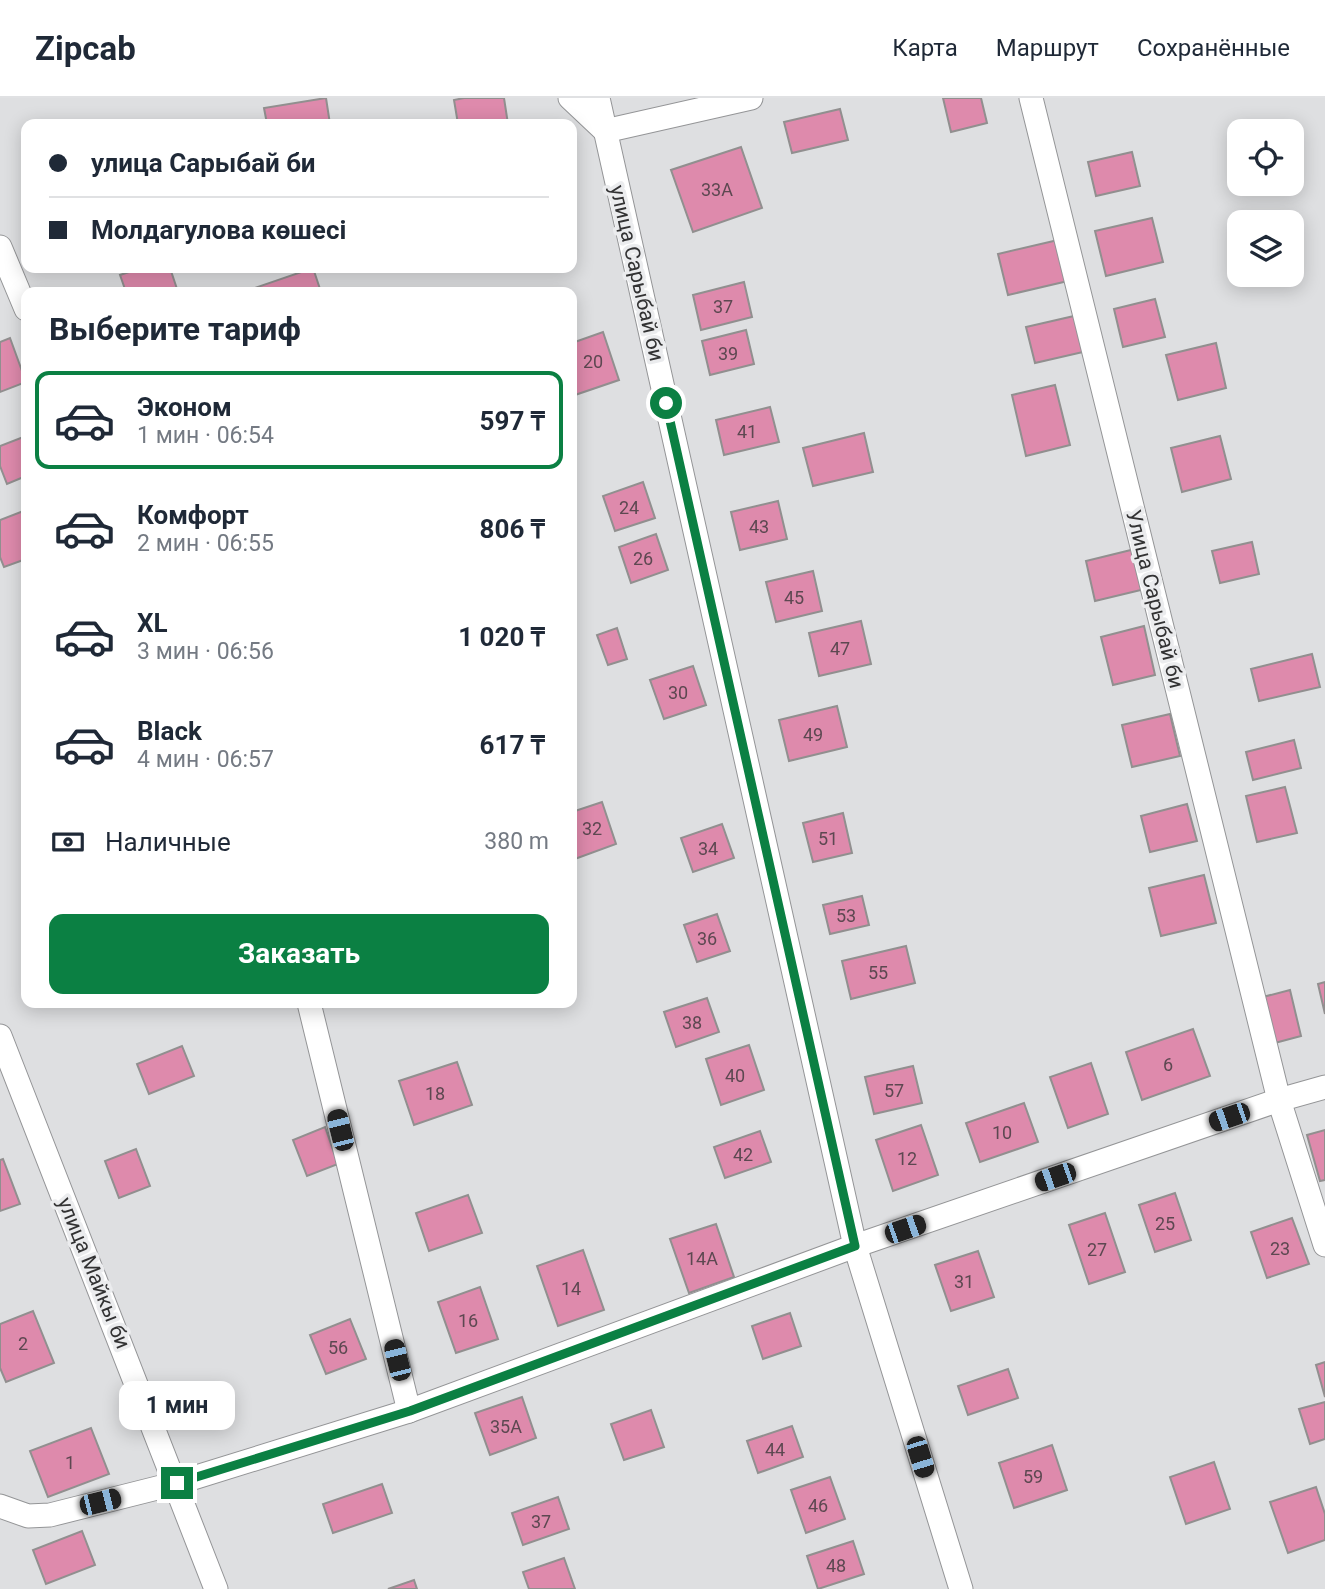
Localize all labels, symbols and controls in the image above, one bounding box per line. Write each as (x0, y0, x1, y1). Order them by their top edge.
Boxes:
text: Zipcab (35, 29, 136, 68)
text: Карта (892, 34, 958, 62)
text: Маршрут (996, 34, 1099, 62)
text: Сохранённые (1137, 34, 1290, 62)
map controls (1227, 119, 1304, 287)
button: locate (1227, 119, 1304, 196)
text: улица Сарыбай би (91, 148, 316, 178)
house number: 33А (701, 179, 733, 200)
street label: улица Сарыбай би (605, 183, 669, 363)
button: layers (1227, 210, 1304, 287)
text: Молдагулова көшесі (91, 215, 346, 245)
house number: 37 (713, 296, 733, 317)
text: Выберите тариф (49, 310, 301, 348)
house number: 39 (718, 343, 738, 364)
house number: 20 (583, 351, 603, 372)
route start (650, 387, 682, 419)
icon: car (53, 389, 116, 452)
text: Эконом (137, 392, 232, 422)
text: 597 ₸ (480, 406, 545, 436)
house number: 41 (737, 421, 757, 442)
text: 1 мин · 06:54 (137, 422, 274, 449)
icon: car (53, 497, 116, 560)
house number: 24 (619, 497, 639, 518)
text: Комфорт (137, 500, 249, 530)
street label: Улица Сарыбай би (1121, 507, 1189, 691)
text: 806 ₸ (480, 514, 545, 544)
house number: 43 (749, 516, 769, 537)
text: 2 мин · 06:55 (137, 530, 274, 557)
house number: 26 (633, 548, 653, 569)
house number: 45 (784, 587, 804, 608)
icon: car (53, 605, 116, 668)
text: XL (137, 608, 168, 638)
text: 1 020 ₸ (458, 622, 545, 652)
text: 3 мин · 06:56 (137, 638, 274, 665)
house number: 47 (830, 638, 850, 659)
house number: 30 (668, 682, 688, 703)
icon: car (53, 713, 116, 776)
text: Black (137, 716, 202, 746)
house number: 49 (803, 724, 823, 745)
text: 617 ₸ (480, 730, 545, 760)
text: 4 мин · 06:57 (137, 746, 274, 773)
house number: 32 (582, 818, 602, 839)
icon: cash (49, 823, 87, 861)
text: Наличные (105, 827, 231, 857)
text: 380 m (484, 828, 549, 855)
house number: 51 (818, 828, 838, 849)
house number: 34 (698, 838, 718, 859)
house number: 53 (836, 905, 856, 926)
button: Заказать (49, 914, 549, 994)
house number: 36 (697, 928, 717, 949)
house number: 55 (868, 962, 888, 983)
house number: 38 (682, 1012, 702, 1033)
house number: 6 (1163, 1054, 1173, 1075)
house number: 40 (725, 1065, 745, 1086)
house number: 57 (884, 1080, 904, 1101)
house number: 18 (425, 1083, 445, 1104)
car (1206, 1100, 1253, 1134)
car (325, 1107, 356, 1153)
house number: 10 (992, 1122, 1012, 1143)
house number: 42 (733, 1144, 753, 1165)
house number: 12 (897, 1148, 917, 1169)
car (1032, 1160, 1079, 1194)
street label: улица Майкы би (53, 1194, 135, 1352)
car (882, 1212, 929, 1246)
house number: 25 (1155, 1213, 1175, 1234)
house number: 23 (1270, 1238, 1290, 1259)
house number: 27 (1087, 1239, 1107, 1260)
house number: 14А (686, 1248, 718, 1269)
house number: 31 (954, 1271, 974, 1292)
house number: 14 (561, 1278, 581, 1299)
house number: 16 (458, 1310, 478, 1331)
house number: 2 (18, 1333, 28, 1354)
house number: 56 (328, 1337, 348, 1358)
car (382, 1337, 413, 1383)
callout: 1 мин (119, 1382, 235, 1430)
text: 1 мин (146, 1392, 208, 1419)
house number: 35А (490, 1416, 522, 1437)
car (904, 1434, 937, 1480)
house number: 44 (765, 1439, 785, 1460)
house number: 1 (65, 1452, 75, 1473)
house number: 59 (1023, 1466, 1043, 1487)
route end (161, 1467, 193, 1499)
car (78, 1487, 123, 1517)
house number: 46 (808, 1495, 828, 1516)
house number: 37 (531, 1511, 551, 1532)
house number: 48 (826, 1555, 846, 1576)

